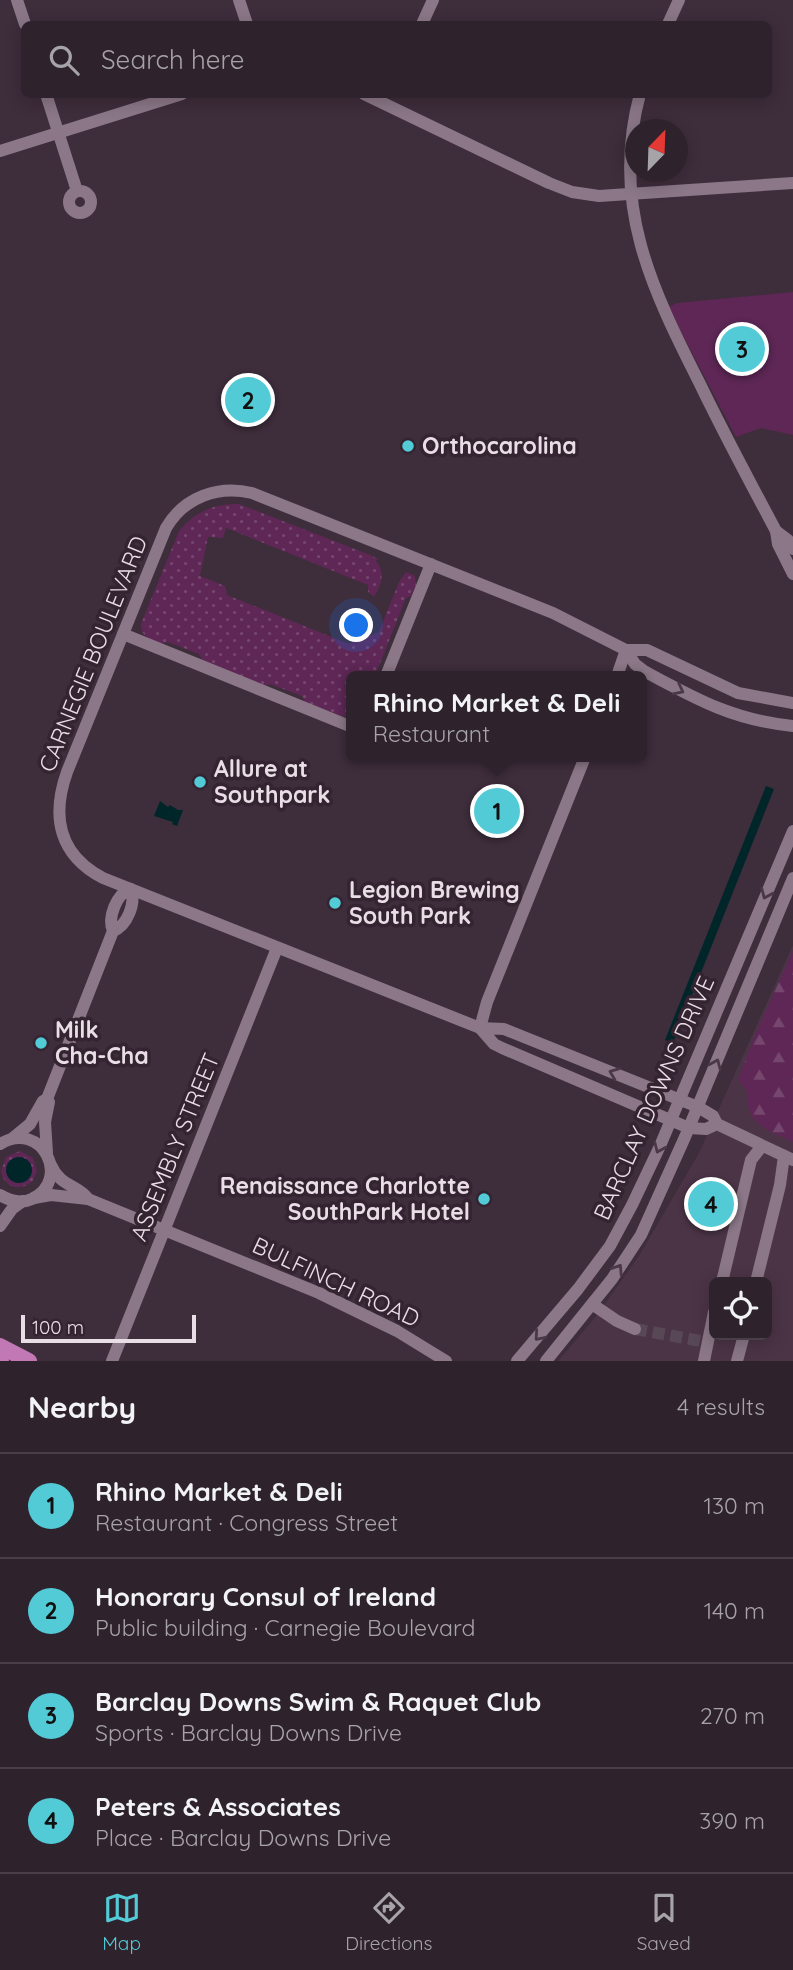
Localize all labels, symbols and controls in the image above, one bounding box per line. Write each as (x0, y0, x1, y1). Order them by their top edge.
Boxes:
search box (21, 21, 772, 98)
icon: search (45, 41, 83, 79)
text: Search here (101, 43, 245, 76)
north arrow (625, 119, 688, 182)
pin: 3 (719, 323, 765, 375)
pin: 2 (225, 374, 271, 426)
place label: Orthocarolina (422, 431, 577, 460)
marker: Orthocarolina (400, 438, 416, 454)
street label: CARNEGIE BOULEVARD (32, 532, 153, 776)
your location (339, 608, 373, 642)
popup (346, 671, 647, 762)
one-way arrow (672, 681, 684, 695)
text: Rhino Market & Deli (373, 686, 620, 719)
text: Restaurant (373, 719, 490, 748)
place label: Allure at Southpark (214, 754, 330, 809)
marker: Allure at Southpark (192, 774, 208, 790)
pin: 1 (474, 785, 520, 837)
place label: Legion Brewing South Park (349, 875, 520, 930)
one-way arrow (761, 887, 775, 899)
marker: Legion Brewing South Park (327, 895, 343, 911)
street label: BARCLAY DOWNS DRIVE (587, 971, 720, 1224)
place label: Milk Cha-Cha (55, 1015, 149, 1070)
marker: Milk Cha-Cha (33, 1035, 49, 1051)
street label: ASSEMBLY STREET (124, 1049, 225, 1245)
one-way arrow (708, 1059, 722, 1071)
one-way arrow (609, 1067, 621, 1081)
one-way arrow (653, 1141, 667, 1153)
place label: Renaissance Charlotte SouthPark Hotel (220, 1171, 470, 1226)
pin: 4 (688, 1178, 734, 1230)
marker: Renaissance Charlotte SouthPark Hotel (476, 1191, 492, 1207)
street label: BULFINCH ROAD (248, 1230, 424, 1333)
one-way arrow (610, 1264, 622, 1277)
map controls (709, 1277, 772, 1340)
button: locate (709, 1277, 772, 1340)
scale bar (21, 1312, 196, 1344)
text: 100 m (32, 1315, 84, 1339)
one-way arrow (535, 1327, 547, 1340)
text: Nearby (28, 1388, 136, 1426)
text: 4 results (677, 1392, 765, 1421)
text: Rhino Market & Deli (95, 1475, 343, 1508)
text: 1 (47, 1491, 55, 1520)
text: 130 m (703, 1491, 765, 1520)
text: Restaurant · Congress Street (95, 1508, 398, 1537)
text: Honorary Consul of Ireland (95, 1580, 436, 1613)
text: 2 (44, 1596, 58, 1625)
text: 140 m (704, 1596, 765, 1625)
text: Public building · Carnegie Boulevard (95, 1613, 475, 1642)
text: Barclay Downs Swim & Raquet Club (95, 1685, 541, 1718)
text: 3 (45, 1701, 57, 1730)
text: 270 m (700, 1701, 765, 1730)
text: Sports · Barclay Downs Drive (95, 1718, 402, 1747)
text: Peters & Associates (95, 1790, 341, 1823)
text: 4 (44, 1806, 58, 1835)
text: 390 m (699, 1806, 765, 1835)
text: Place · Barclay Downs Drive (95, 1823, 391, 1852)
tab: Map (102, 1889, 141, 1955)
tab: Directions (345, 1889, 432, 1955)
tab: Saved (637, 1889, 691, 1955)

